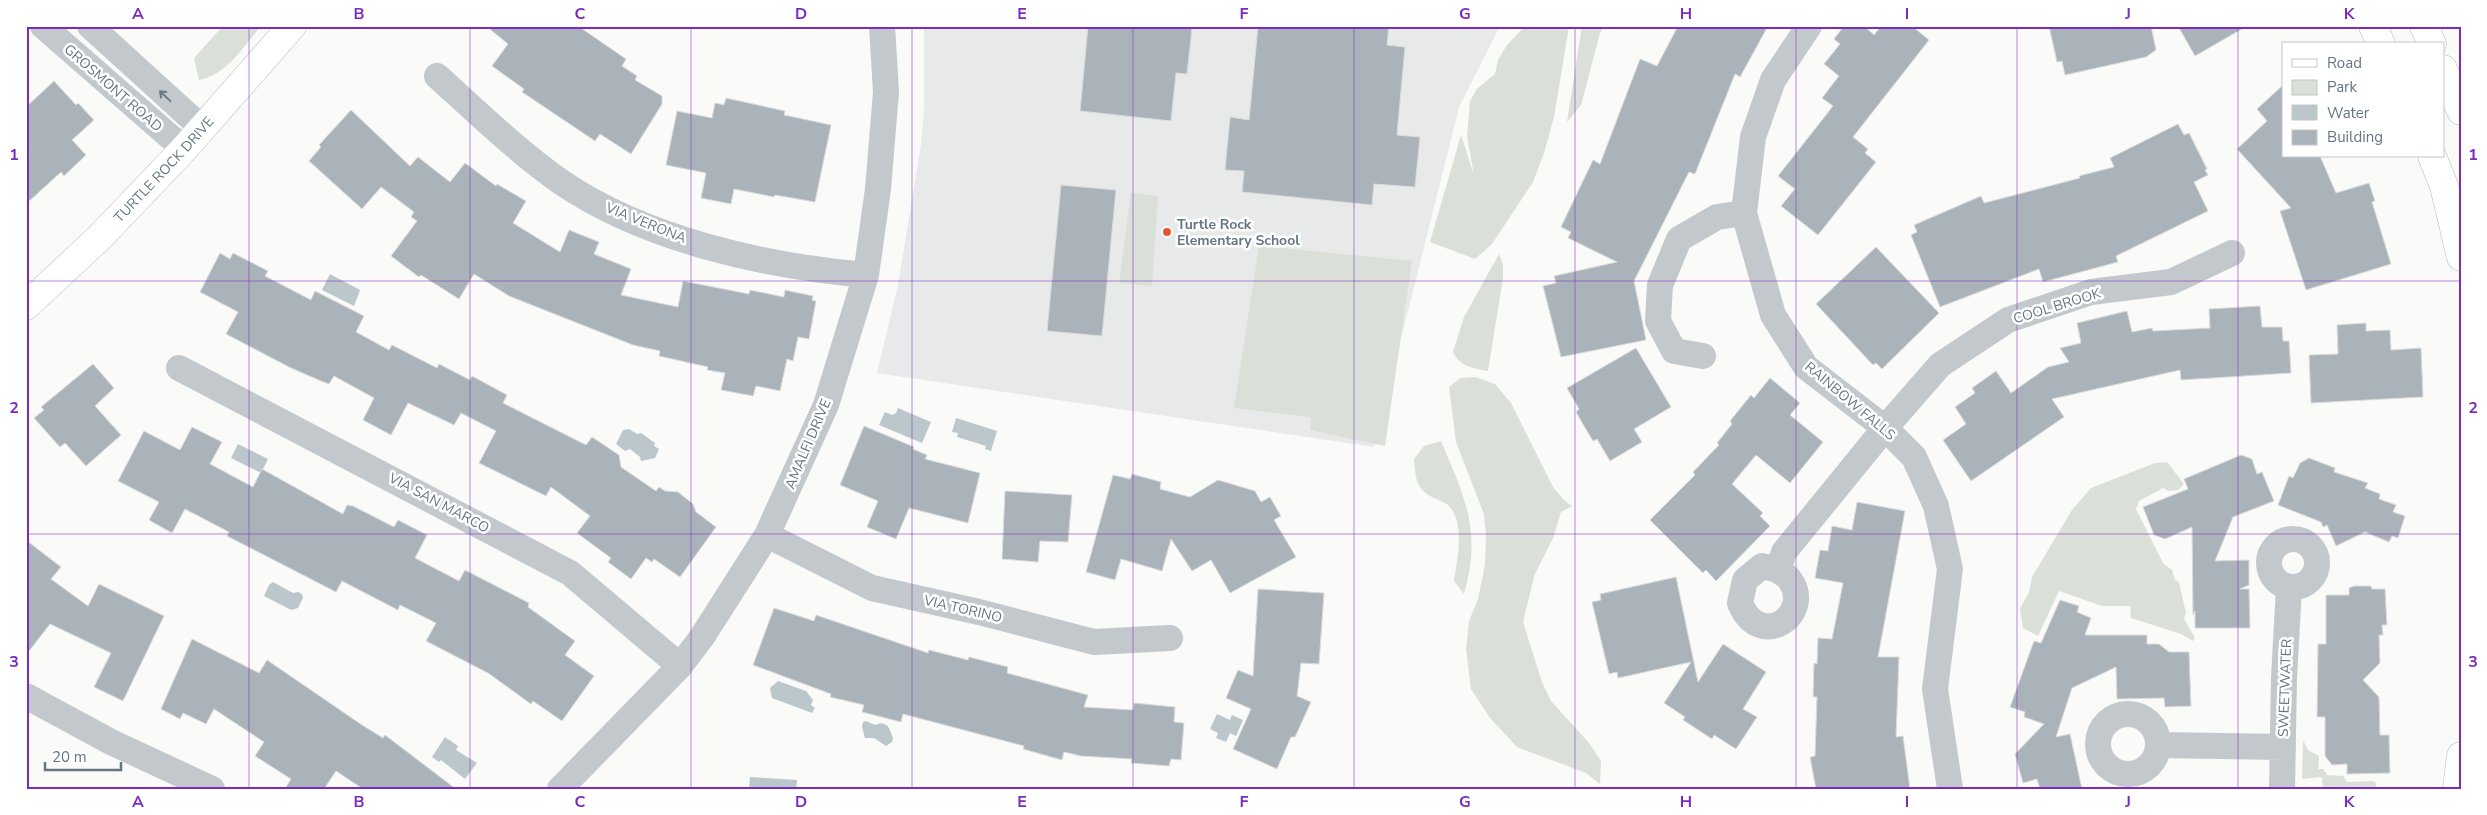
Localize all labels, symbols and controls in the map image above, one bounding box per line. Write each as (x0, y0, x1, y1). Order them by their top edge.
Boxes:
text: A (132, 3, 144, 25)
text: B (353, 3, 365, 25)
text: C (575, 3, 586, 25)
text: D (795, 3, 807, 25)
text: E (1017, 3, 1027, 25)
text: F (1240, 3, 1249, 25)
text: G (1459, 3, 1471, 25)
text: H (1680, 3, 1692, 25)
text: I (1905, 3, 1909, 25)
text: J (2124, 3, 2131, 25)
text: K (2344, 3, 2356, 25)
street label: GROSMONT ROAD (60, 40, 166, 136)
legend (2282, 42, 2444, 158)
text: Road (2327, 53, 2362, 73)
text: Park (2327, 77, 2357, 97)
one-way arrow (158, 90, 171, 102)
text: Water (2327, 103, 2370, 123)
street label: TURTLE ROCK DRIVE (109, 112, 218, 227)
text: Building (2327, 127, 2383, 147)
text: 1 (9, 144, 19, 166)
text: 1 (2468, 144, 2478, 166)
street label: VIA VERONA (602, 198, 689, 248)
place label: Turtle Rock Elementary School (1177, 215, 1300, 250)
marker: Turtle Rock Elementary School (1161, 226, 1173, 238)
street label: COOL BROOK (2011, 284, 2103, 328)
street label: RAINBOW FALLS (1801, 357, 1900, 445)
street label: AMALFI DRIVE (781, 396, 835, 492)
text: 2 (9, 397, 19, 419)
text: 2 (2468, 397, 2478, 419)
street label: VIA SAN MARCO (385, 468, 493, 537)
street label: VIA TORINO (921, 591, 1004, 627)
street label: SWEETWATER (2274, 639, 2296, 737)
text: 3 (9, 651, 19, 673)
text: 3 (2468, 651, 2478, 673)
scale bar (45, 740, 121, 772)
text: 20 m (52, 747, 87, 767)
text: A (132, 791, 144, 813)
text: B (353, 791, 365, 813)
text: C (575, 791, 586, 813)
text: D (795, 791, 807, 813)
text: E (1017, 791, 1027, 813)
text: F (1240, 791, 1249, 813)
text: G (1459, 791, 1471, 813)
text: H (1680, 791, 1692, 813)
text: I (1905, 791, 1909, 813)
text: J (2124, 791, 2131, 813)
text: K (2344, 791, 2356, 813)

